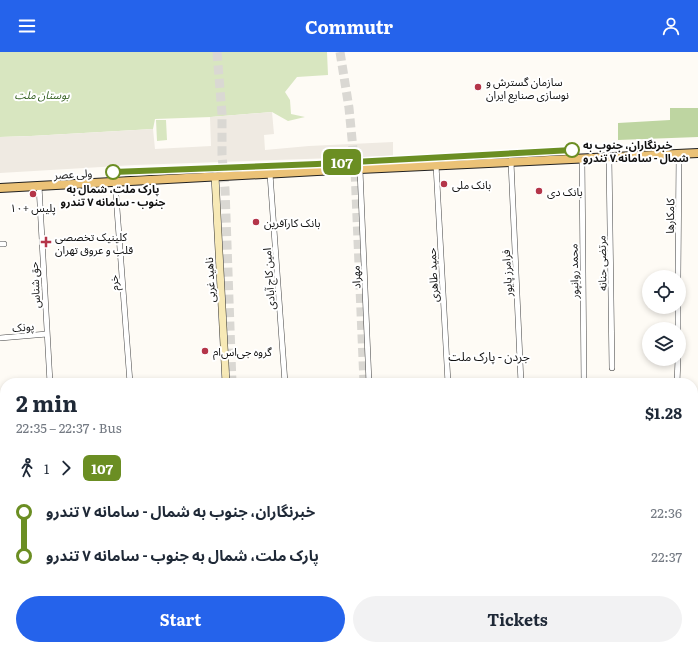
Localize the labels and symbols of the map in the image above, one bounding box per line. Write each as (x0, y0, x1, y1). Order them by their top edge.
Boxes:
place label: سازمان گسترش و نوسازی صنایع ایران (486, 73, 569, 103)
marker: سازمان گسترش و نوسازی صنایع ایران (473, 82, 483, 92)
park label: بوستان ملت (15, 86, 70, 102)
place label: خبرنگاران، جنوب به شمال - سامانه ۷ تندرو (583, 136, 689, 165)
marker: خبرنگاران، جنوب به شمال - سامانه ۷ تندرو (564, 142, 580, 158)
line badge: 107 (319, 149, 365, 175)
street label: ولی عصر (52, 164, 93, 182)
marker: پارک ملت، شمال به جنوب - سامانه ۷ تندرو (105, 164, 121, 180)
place label: بانک ملی (452, 176, 491, 192)
marker: بانک ملی (439, 179, 449, 189)
place label: پارک ملت، شمال به جنوب - سامانه ۷ تندرو (61, 180, 166, 209)
place label: بانک دی (547, 183, 583, 199)
marker: بانک دی (534, 186, 544, 196)
marker: پلیس +۱۰ (28, 189, 38, 199)
street label: کامکارها (661, 198, 677, 234)
place label: پلیس +۱۰ (10, 199, 56, 216)
place label: بانک کارآفرین (264, 214, 320, 230)
marker: بانک کارآفرین (251, 217, 261, 227)
place label: کلینیک تخصصی قلب و عروق تهران (55, 228, 133, 257)
street label: مرتضی حنانه (593, 235, 609, 291)
marker: کلینیک تخصصی قلب و عروق تهران (40, 236, 52, 248)
street label: محمد روانپور (565, 243, 583, 300)
street label: امین کاج آبادی (258, 247, 279, 311)
street label: حمید طاهری (423, 247, 441, 303)
street label: فرامرز پایور (497, 249, 516, 298)
street label: ناهید غربی (200, 257, 218, 303)
street label: حق شناس (25, 261, 43, 309)
street label: مهراد (347, 265, 363, 289)
street label: خرم (104, 274, 123, 291)
street label: پونک (11, 317, 35, 336)
place label: گروه جی‌اس‌ام (213, 343, 272, 360)
marker: گروه جی‌اس‌ام (200, 346, 210, 356)
district label: جردن - پارک ملت (448, 347, 530, 365)

